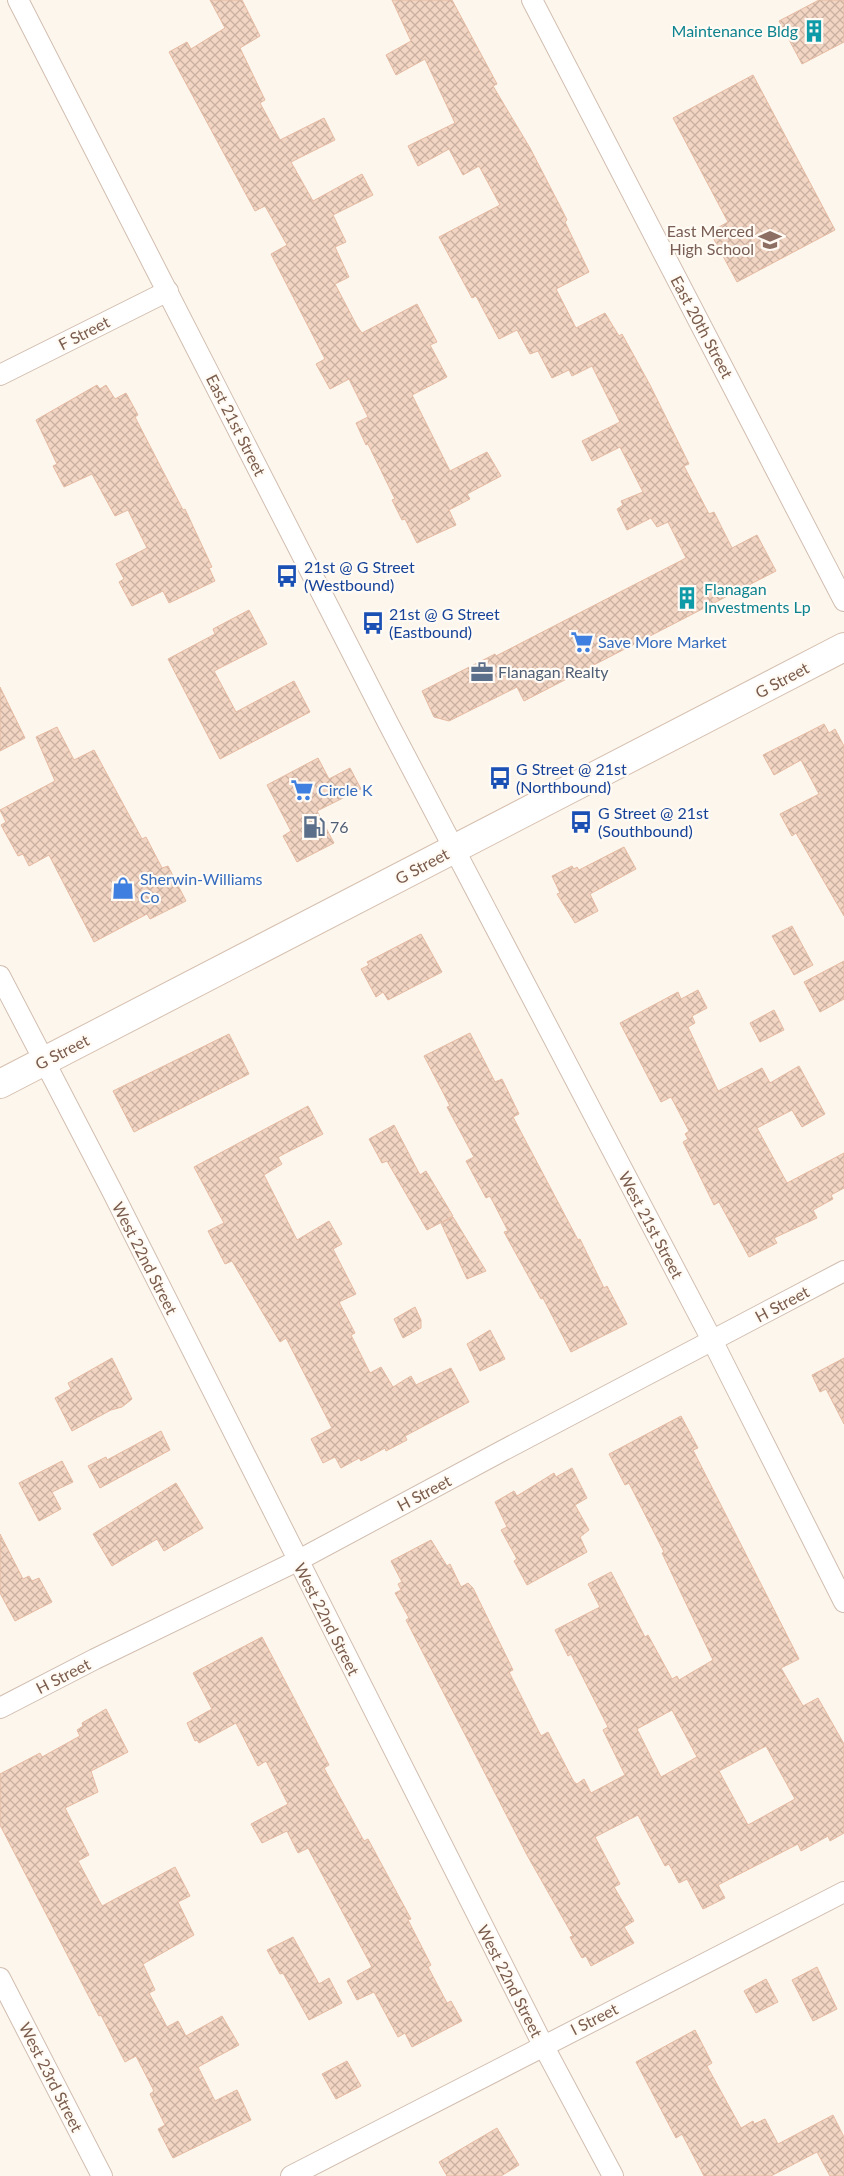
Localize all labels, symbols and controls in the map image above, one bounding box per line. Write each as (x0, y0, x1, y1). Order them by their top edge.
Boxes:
building icon: Maintenance Bldg (801, 18, 827, 44)
place label: Maintenance Bldg (672, 21, 798, 40)
place label: East Merced High School (667, 221, 754, 258)
school or university icon: East Merced High School (757, 227, 783, 253)
street label: East 20th Street (667, 272, 738, 381)
street label: F Street (55, 312, 113, 353)
street label: East 21st Street (203, 371, 270, 479)
place label: 21st @ G Street (Westbound) (304, 557, 415, 594)
bus stop icon: 21st @ G Street (Westbound) (274, 563, 300, 589)
place label: Flanagan Investments Lp (704, 579, 811, 616)
building icon: Flanagan Investments Lp (674, 585, 700, 611)
place label: 21st @ G Street (Eastbound) (389, 604, 500, 641)
bus stop icon: 21st @ G Street (Eastbound) (360, 610, 386, 636)
supermarket icon: Save More Market (569, 629, 595, 655)
place label: Save More Market (598, 632, 727, 651)
street label: G Street (752, 657, 812, 702)
office icon: Flanagan Realty (469, 659, 495, 685)
place label: Flanagan Realty (498, 662, 609, 681)
place label: G Street @ 21st (Northbound) (516, 759, 627, 796)
bus stop icon: G Street @ 21st (Northbound) (487, 765, 513, 791)
supermarket icon: Circle K (289, 777, 315, 803)
place label: Circle K (318, 780, 373, 799)
place label: G Street @ 21st (Southbound) (598, 803, 709, 840)
bus stop icon: G Street @ 21st (Southbound) (568, 809, 594, 835)
fuel station icon: 76 (301, 814, 327, 840)
place label: 76 (330, 817, 349, 836)
street label: G Street (392, 843, 452, 888)
place label: Sherwin-Williams Co (140, 869, 263, 906)
shop icon: Sherwin-Williams Co (110, 875, 136, 901)
street label: G Street (32, 1030, 92, 1073)
street label: West 21st Street (615, 1168, 688, 1282)
street label: West 22nd Street (109, 1198, 182, 1317)
street label: H Street (751, 1281, 812, 1326)
street label: H Street (393, 1470, 454, 1515)
street label: West 22nd Street (291, 1559, 364, 1678)
street label: H Street (32, 1654, 93, 1697)
street label: West 22nd Street (474, 1921, 547, 2040)
street label: I Street (567, 1998, 621, 2039)
street label: West 23rd Street (16, 2019, 87, 2135)

